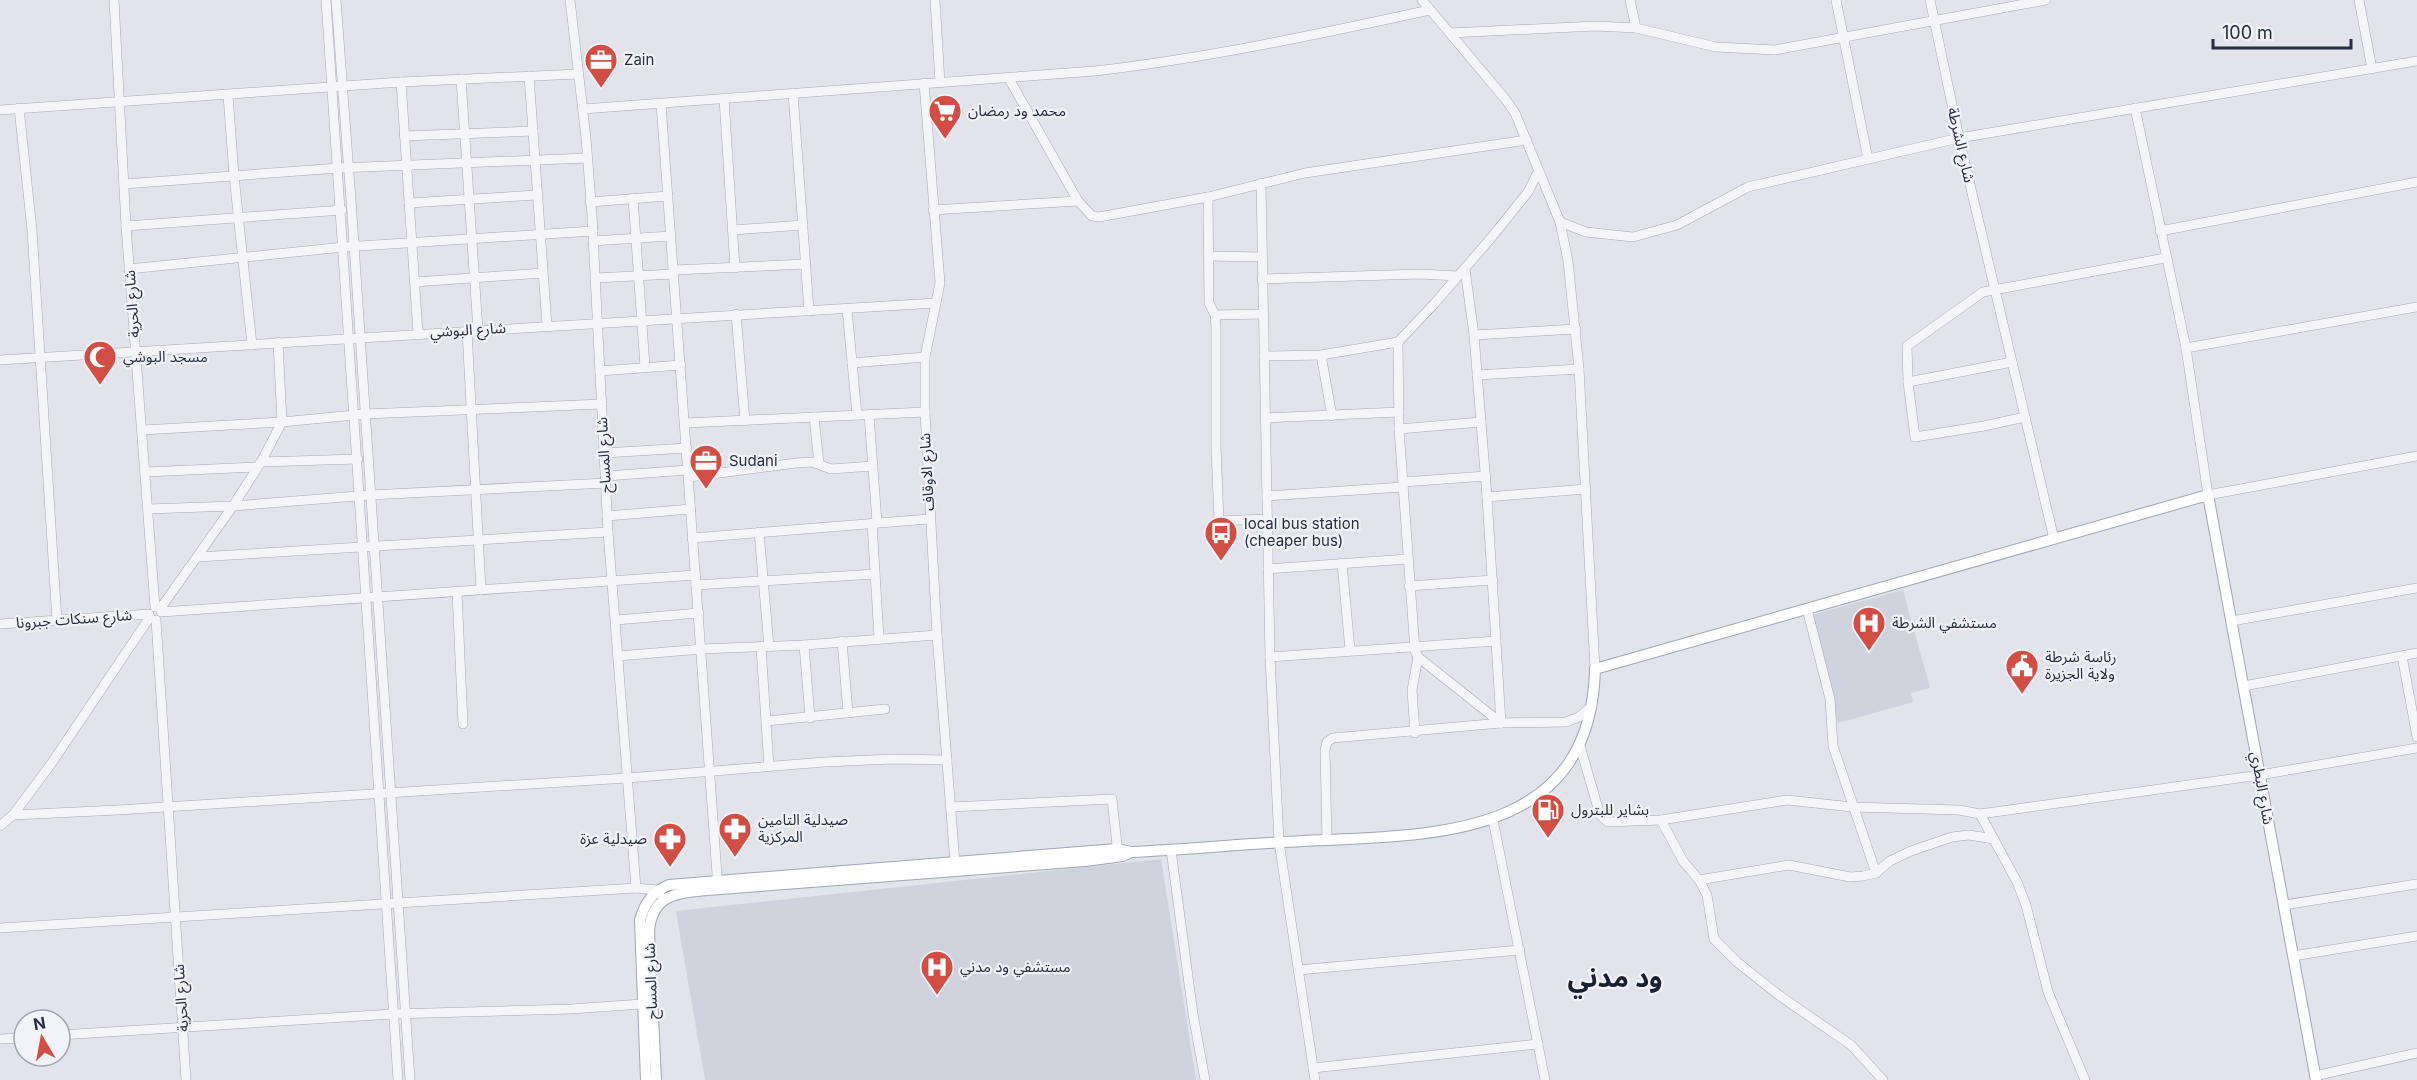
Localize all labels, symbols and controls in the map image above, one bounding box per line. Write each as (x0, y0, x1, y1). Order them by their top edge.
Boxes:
scale bar (2213, 12, 2351, 50)
text: 100 m (2222, 22, 2273, 43)
office icon: Zain (583, 42, 619, 89)
place label: Zain (624, 50, 654, 69)
supermarket icon: محمد ود رمضان (927, 93, 963, 140)
place label: محمد ود رمضان (968, 101, 1066, 120)
street label: شارع الشرطة (1941, 105, 1979, 185)
street label: شارع الحرية (120, 269, 146, 338)
street label: شارع البوشي (430, 318, 507, 344)
mosque icon: مسجد البوشي (82, 339, 118, 386)
place label: مسجد البوشي (123, 347, 208, 368)
street label: شارع المساح (592, 416, 618, 494)
street label: شارع الاوقاف (915, 432, 941, 512)
office icon: Sudani (688, 443, 724, 490)
place label: Sudani (729, 451, 778, 470)
place label: local bus station (cheaper bus) (1244, 514, 1360, 550)
bus stop icon: local bus station (cheaper bus) (1203, 515, 1239, 562)
street label: شارع سنكات جبرونا (15, 605, 133, 635)
hospital icon: مستشفي الشرطة (1851, 605, 1887, 652)
place label: مستشفي الشرطة (1892, 613, 1997, 634)
place label: رئاسة شرطة ولاية الجزيرة (2045, 647, 2116, 683)
public building icon: رئاسة شرطة ولاية الجزيرة (2004, 648, 2040, 695)
street label: شارع البطري (2244, 750, 2278, 827)
fuel station icon: بشاير للبترول (1530, 792, 1566, 839)
place label: بشاير للبترول (1571, 800, 1649, 819)
place label: صيدلية التامين المركزية (758, 810, 848, 846)
pharmacy icon: صيدلية التامين المركزية (717, 811, 753, 858)
pharmacy icon: صيدلية عزة (652, 821, 688, 868)
place label: صيدلية عزة (580, 829, 647, 848)
street label: شارع المساح (640, 942, 664, 1019)
hospital icon: مستشفي ود مدني (919, 949, 955, 996)
place label: مستشفي ود مدني (960, 957, 1071, 978)
district label: ود مدني (1567, 961, 1663, 999)
street label: شارع الحرية (169, 963, 195, 1032)
north arrow (12, 1008, 72, 1068)
text: N (32, 1012, 47, 1034)

